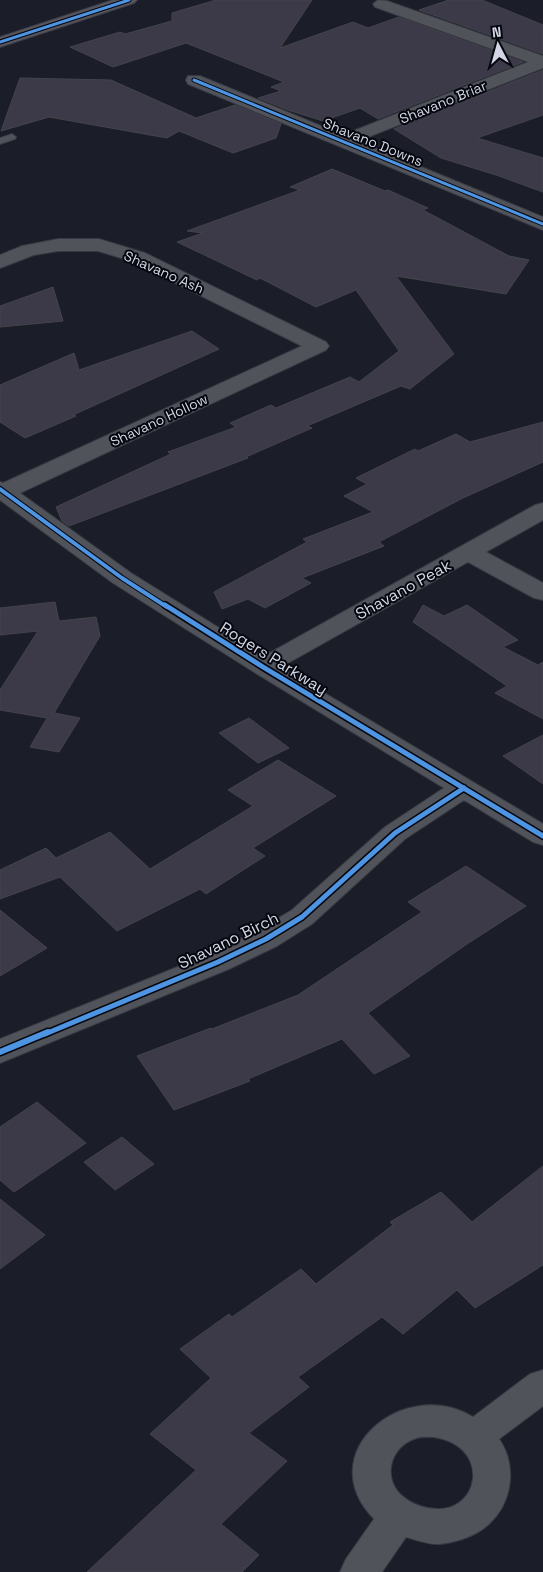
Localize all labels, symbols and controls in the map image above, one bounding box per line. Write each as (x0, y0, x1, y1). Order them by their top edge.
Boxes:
north arrow (473, 20, 523, 70)
text: N (491, 23, 502, 42)
street label: Shavano Briar (397, 76, 489, 128)
street label: Shavano Downs (320, 114, 426, 170)
street label: Shavano Ash (121, 246, 207, 298)
street label: Shavano Hollow (107, 390, 211, 450)
street label: Shavano Peak (352, 554, 455, 624)
street label: Rogers Parkway (216, 617, 331, 700)
street label: Shavano Birch (174, 907, 282, 974)

